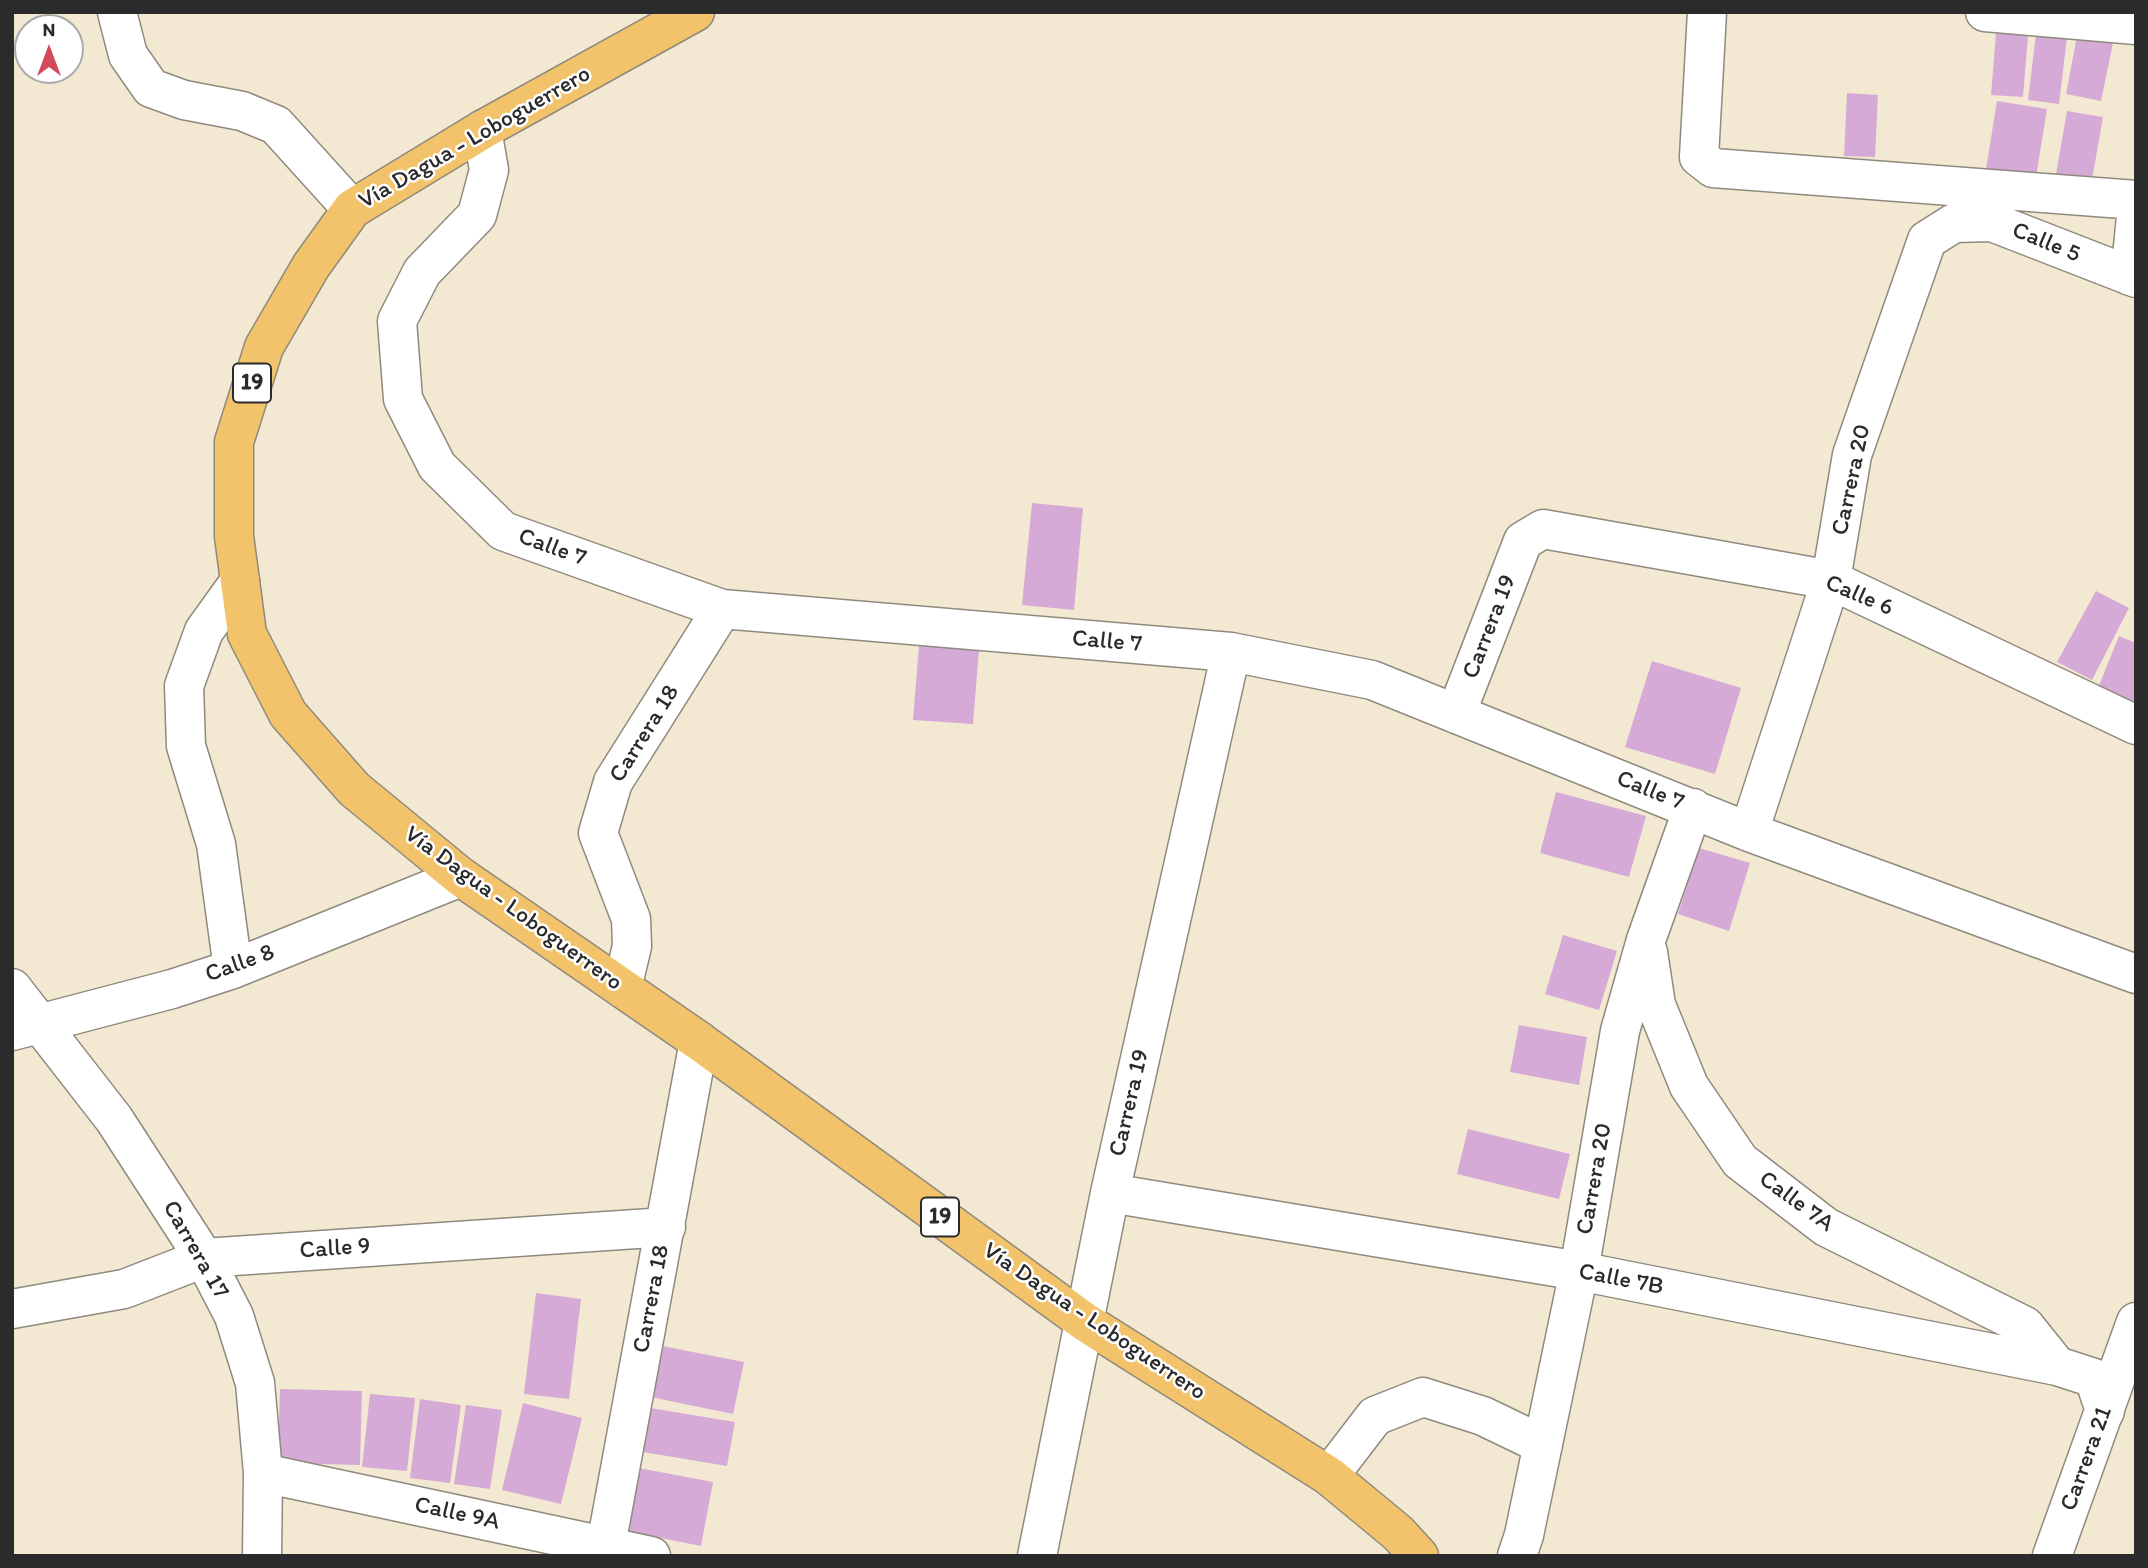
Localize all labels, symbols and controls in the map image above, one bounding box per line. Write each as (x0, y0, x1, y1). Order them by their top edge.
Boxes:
north arrow (14, 14, 84, 84)
text: N (43, 18, 55, 41)
street label: Vía Dagua - Loboguerrero (354, 60, 596, 216)
street label: Calle 5 (2008, 216, 2084, 270)
road number: 19 (233, 364, 271, 402)
street label: Carrera 20 (1826, 422, 1878, 538)
street label: Calle 7 (514, 522, 590, 574)
street label: Calle 6 (1821, 569, 1897, 623)
street label: Carrera 19 (1457, 571, 1523, 683)
street label: Calle 7 (1071, 625, 1143, 659)
street label: Carrera 18 (604, 680, 686, 788)
street label: Calle 7 (1612, 764, 1688, 818)
street label: Vía Dagua - Loboguerrero (398, 820, 628, 998)
street label: Calle 8 (201, 938, 279, 990)
street label: Carrera 19 (1104, 1047, 1156, 1159)
street label: Carrera 20 (1571, 1121, 1619, 1237)
street label: Calle 7A (1753, 1165, 1839, 1239)
street label: Carrera 17 (155, 1196, 235, 1304)
road number: 19 (921, 1198, 959, 1236)
street label: Calle 9 (299, 1232, 371, 1266)
street label: Vía Dagua - Loboguerrero (977, 1237, 1211, 1407)
street label: Carrera 18 (627, 1242, 677, 1356)
street label: Calle 7B (1576, 1258, 1666, 1302)
street label: Carrera 21 (2055, 1403, 2119, 1515)
street label: Calle 9A (412, 1491, 502, 1537)

